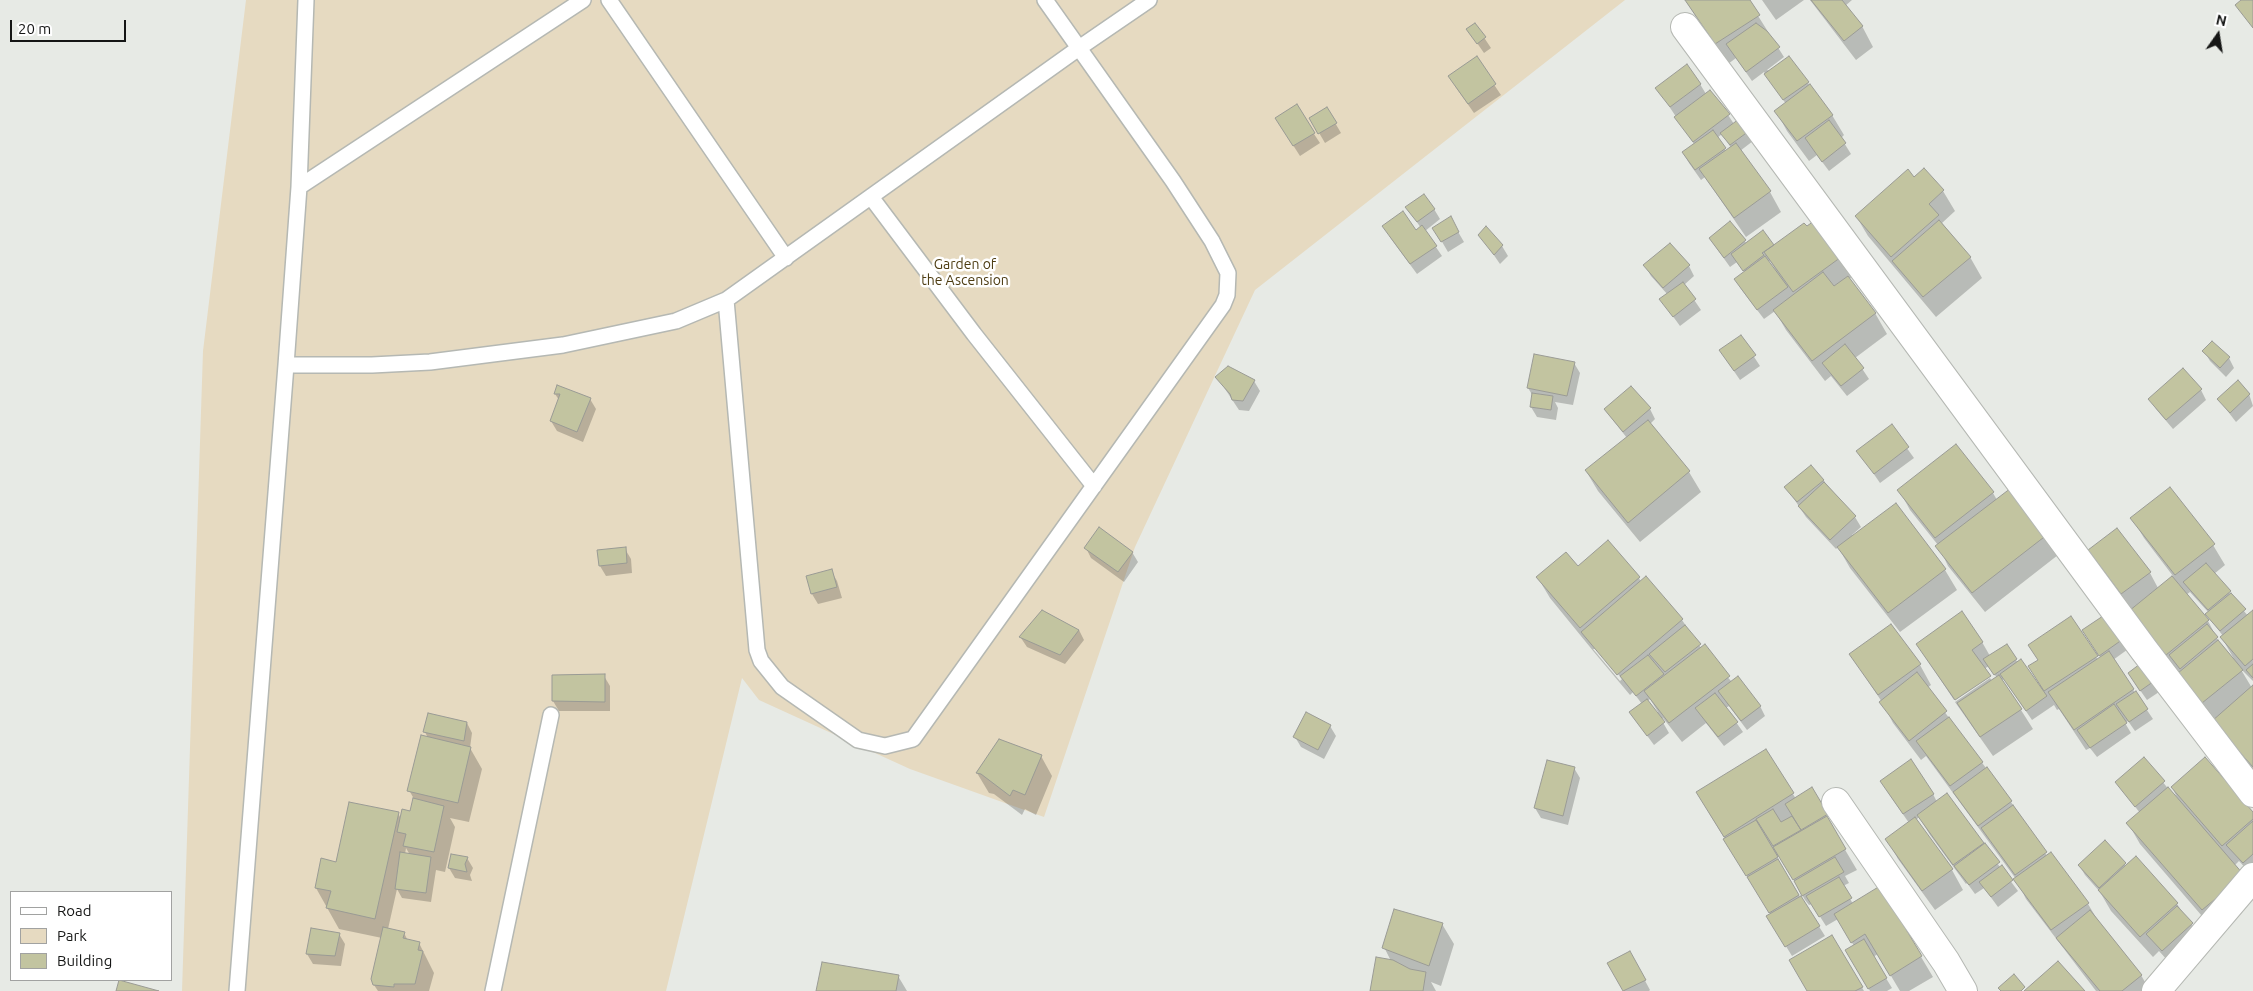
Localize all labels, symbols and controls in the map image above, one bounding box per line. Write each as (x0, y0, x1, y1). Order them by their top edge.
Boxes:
scale bar (12, 10, 129, 42)
north arrow (2193, 10, 2243, 60)
text: N (2214, 11, 2228, 29)
text: 20 m (18, 20, 51, 37)
park label: Garden of the Ascension (921, 256, 1009, 288)
legend (10, 891, 172, 981)
text: Road (57, 902, 92, 919)
text: Park (57, 927, 87, 944)
text: Building (57, 952, 112, 969)

